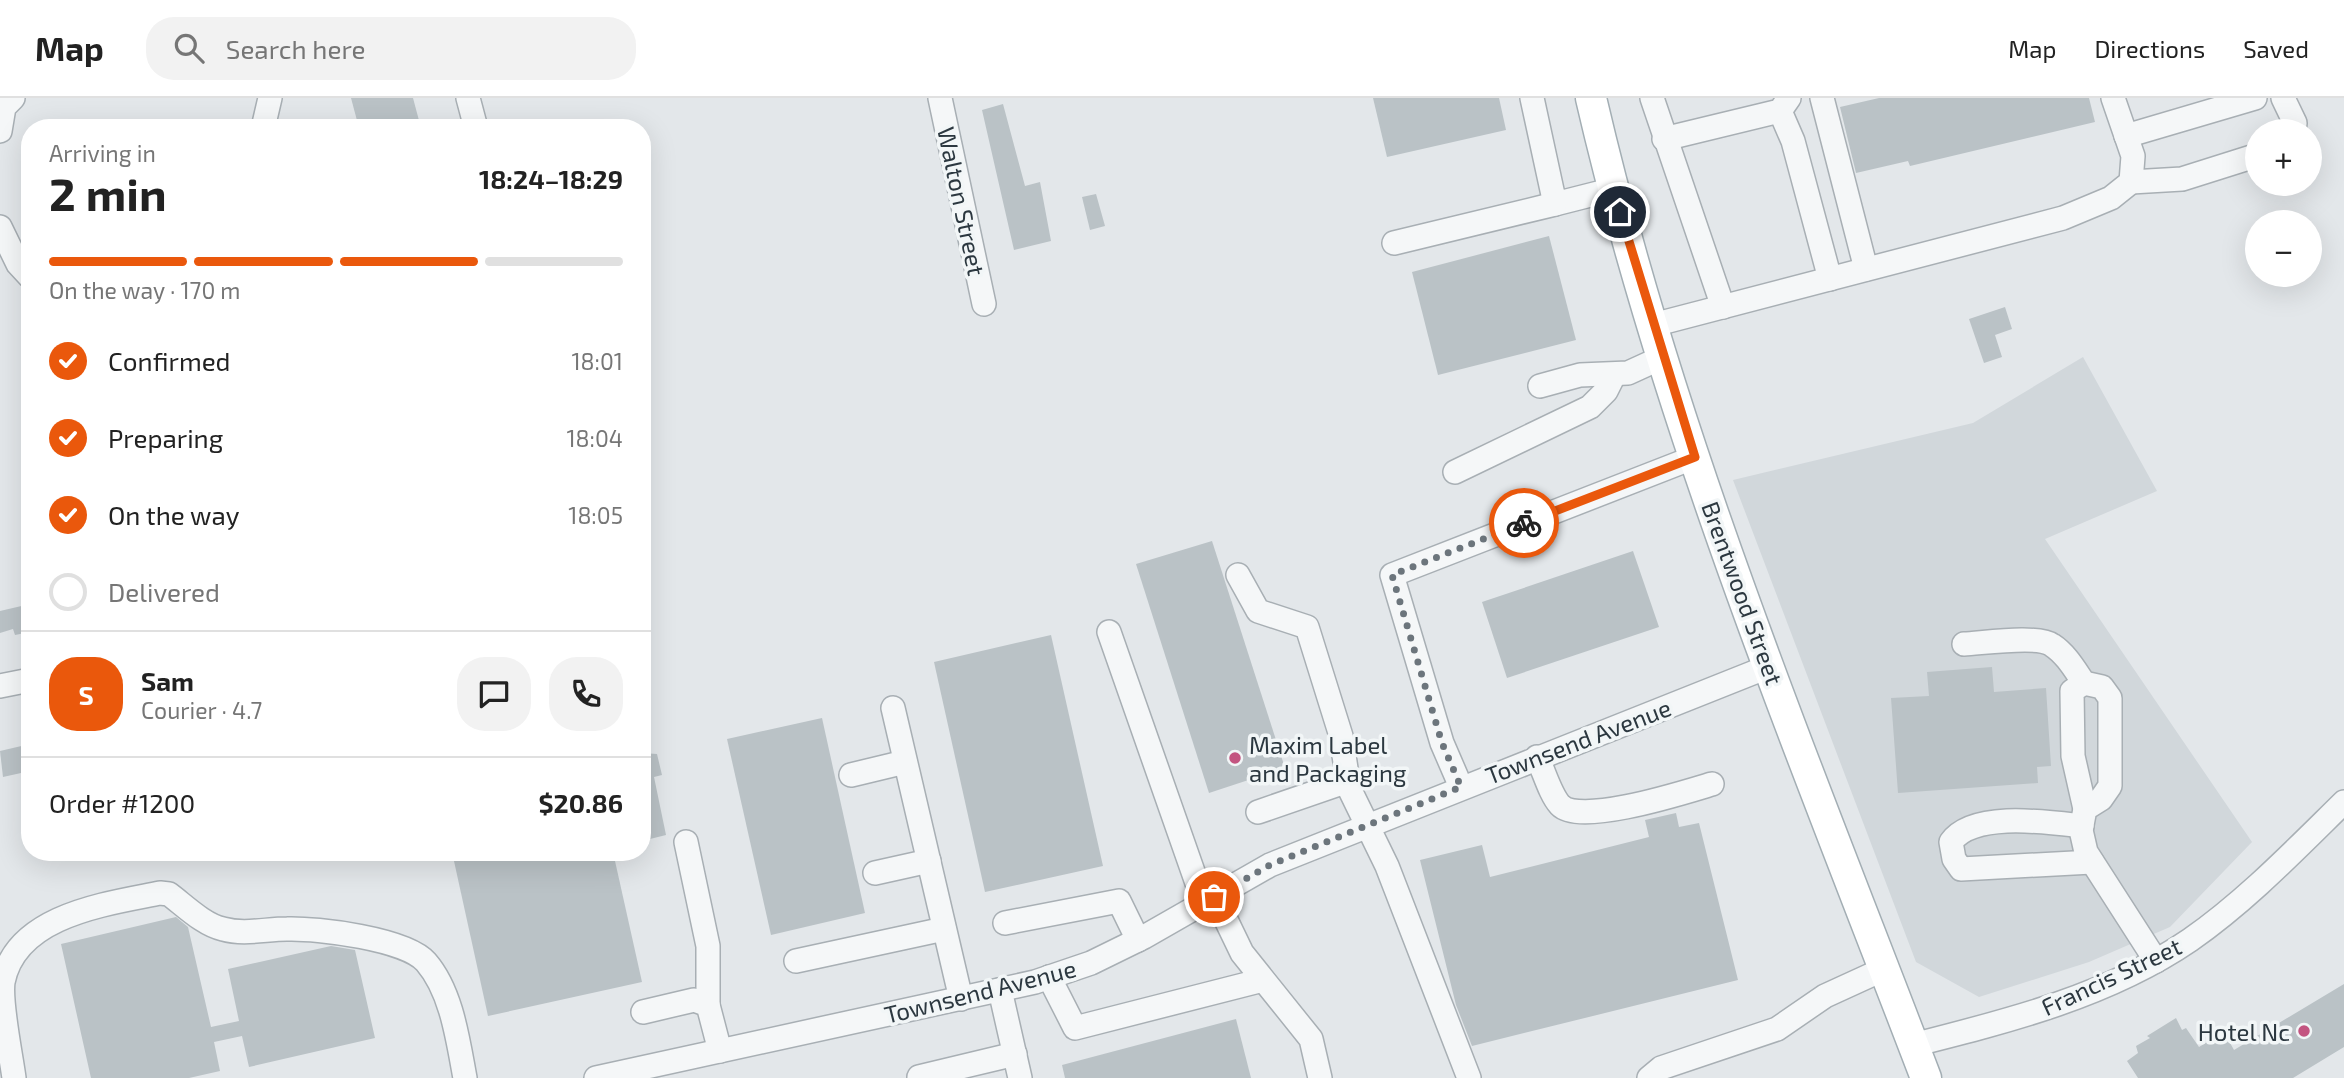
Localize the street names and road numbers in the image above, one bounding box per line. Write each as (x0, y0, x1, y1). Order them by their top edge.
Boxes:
street label: Walton Street (932, 124, 992, 278)
street label: Brentwood Street (1696, 497, 1790, 689)
street label: Townsend Avenue (1481, 692, 1675, 790)
street label: Francis Street (2036, 931, 2186, 1021)
street label: Townsend Avenue (881, 953, 1079, 1029)

